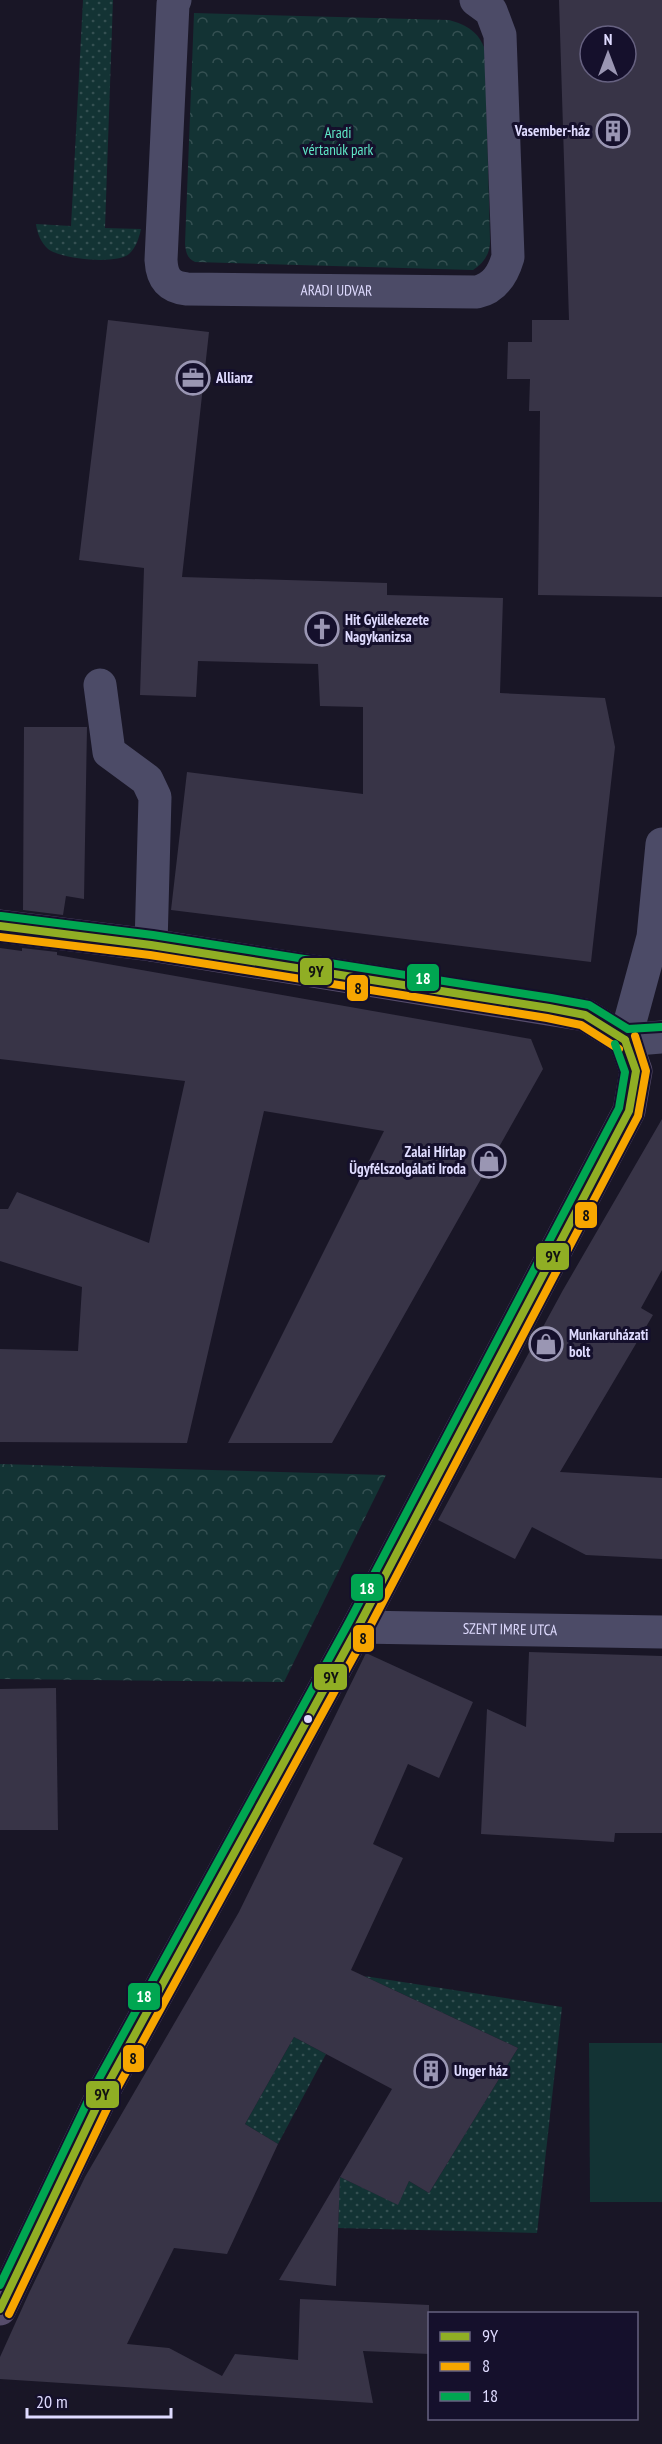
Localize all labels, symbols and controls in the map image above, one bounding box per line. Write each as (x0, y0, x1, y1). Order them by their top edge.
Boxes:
north arrow (578, 24, 638, 84)
text: N (604, 29, 612, 49)
building icon: Vasember-ház (595, 113, 631, 149)
place label: Vasember-ház (514, 121, 590, 140)
park label: Aradi vértanúk park (303, 123, 374, 159)
street label: ARADI UDVAR (300, 280, 372, 300)
office icon: Allianz (175, 360, 211, 396)
place label: Allianz (215, 368, 253, 387)
place label: Hit Gyülekezete Nagykanizsa (345, 610, 429, 646)
church icon: Hit Gyülekezete Nagykanizsa (304, 611, 340, 647)
line badge: 9Y (299, 957, 333, 986)
text: 9Y (308, 961, 324, 981)
line badge: 18 (406, 963, 440, 992)
text: 18 (415, 968, 431, 988)
line badge: 8 (346, 974, 369, 1002)
text: 8 (354, 978, 362, 998)
place label: Zalai Hírlap Ügyfélszolgálati Iroda (349, 1142, 466, 1178)
shop icon: Zalai Hírlap Ügyfélszolgálati Iroda (471, 1143, 507, 1179)
line badge: 8 (574, 1201, 598, 1229)
text: 8 (582, 1205, 590, 1225)
line badge: 9Y (535, 1242, 570, 1271)
text: 9Y (545, 1246, 561, 1266)
place label: Munkaruházati bolt (569, 1325, 648, 1361)
shop icon: Munkaruházati bolt (528, 1326, 564, 1362)
line badge: 18 (350, 1573, 384, 1602)
text: 18 (359, 1578, 375, 1598)
street label: SZENT IMRE UTCA (463, 1619, 558, 1639)
line badge: 8 (352, 1624, 375, 1653)
text: 8 (359, 1628, 367, 1648)
line badge: 9Y (313, 1663, 348, 1691)
text: 9Y (323, 1667, 339, 1687)
unlabelled marker (302, 1713, 314, 1725)
line badge: 18 (127, 1982, 161, 2011)
text: 18 (136, 1986, 152, 2006)
line badge: 8 (122, 2044, 145, 2073)
text: 8 (129, 2048, 137, 2068)
building icon: Unger ház (413, 2053, 449, 2089)
place label: Unger ház (454, 2061, 508, 2080)
line badge: 9Y (85, 2080, 120, 2109)
text: 9Y (94, 2084, 110, 2104)
legend (428, 2312, 638, 2420)
text: 9Y (482, 2324, 499, 2347)
text: 8 (482, 2354, 490, 2377)
scale bar (27, 2381, 171, 2419)
text: 18 (482, 2384, 498, 2407)
text: 20 m (36, 2390, 68, 2413)

